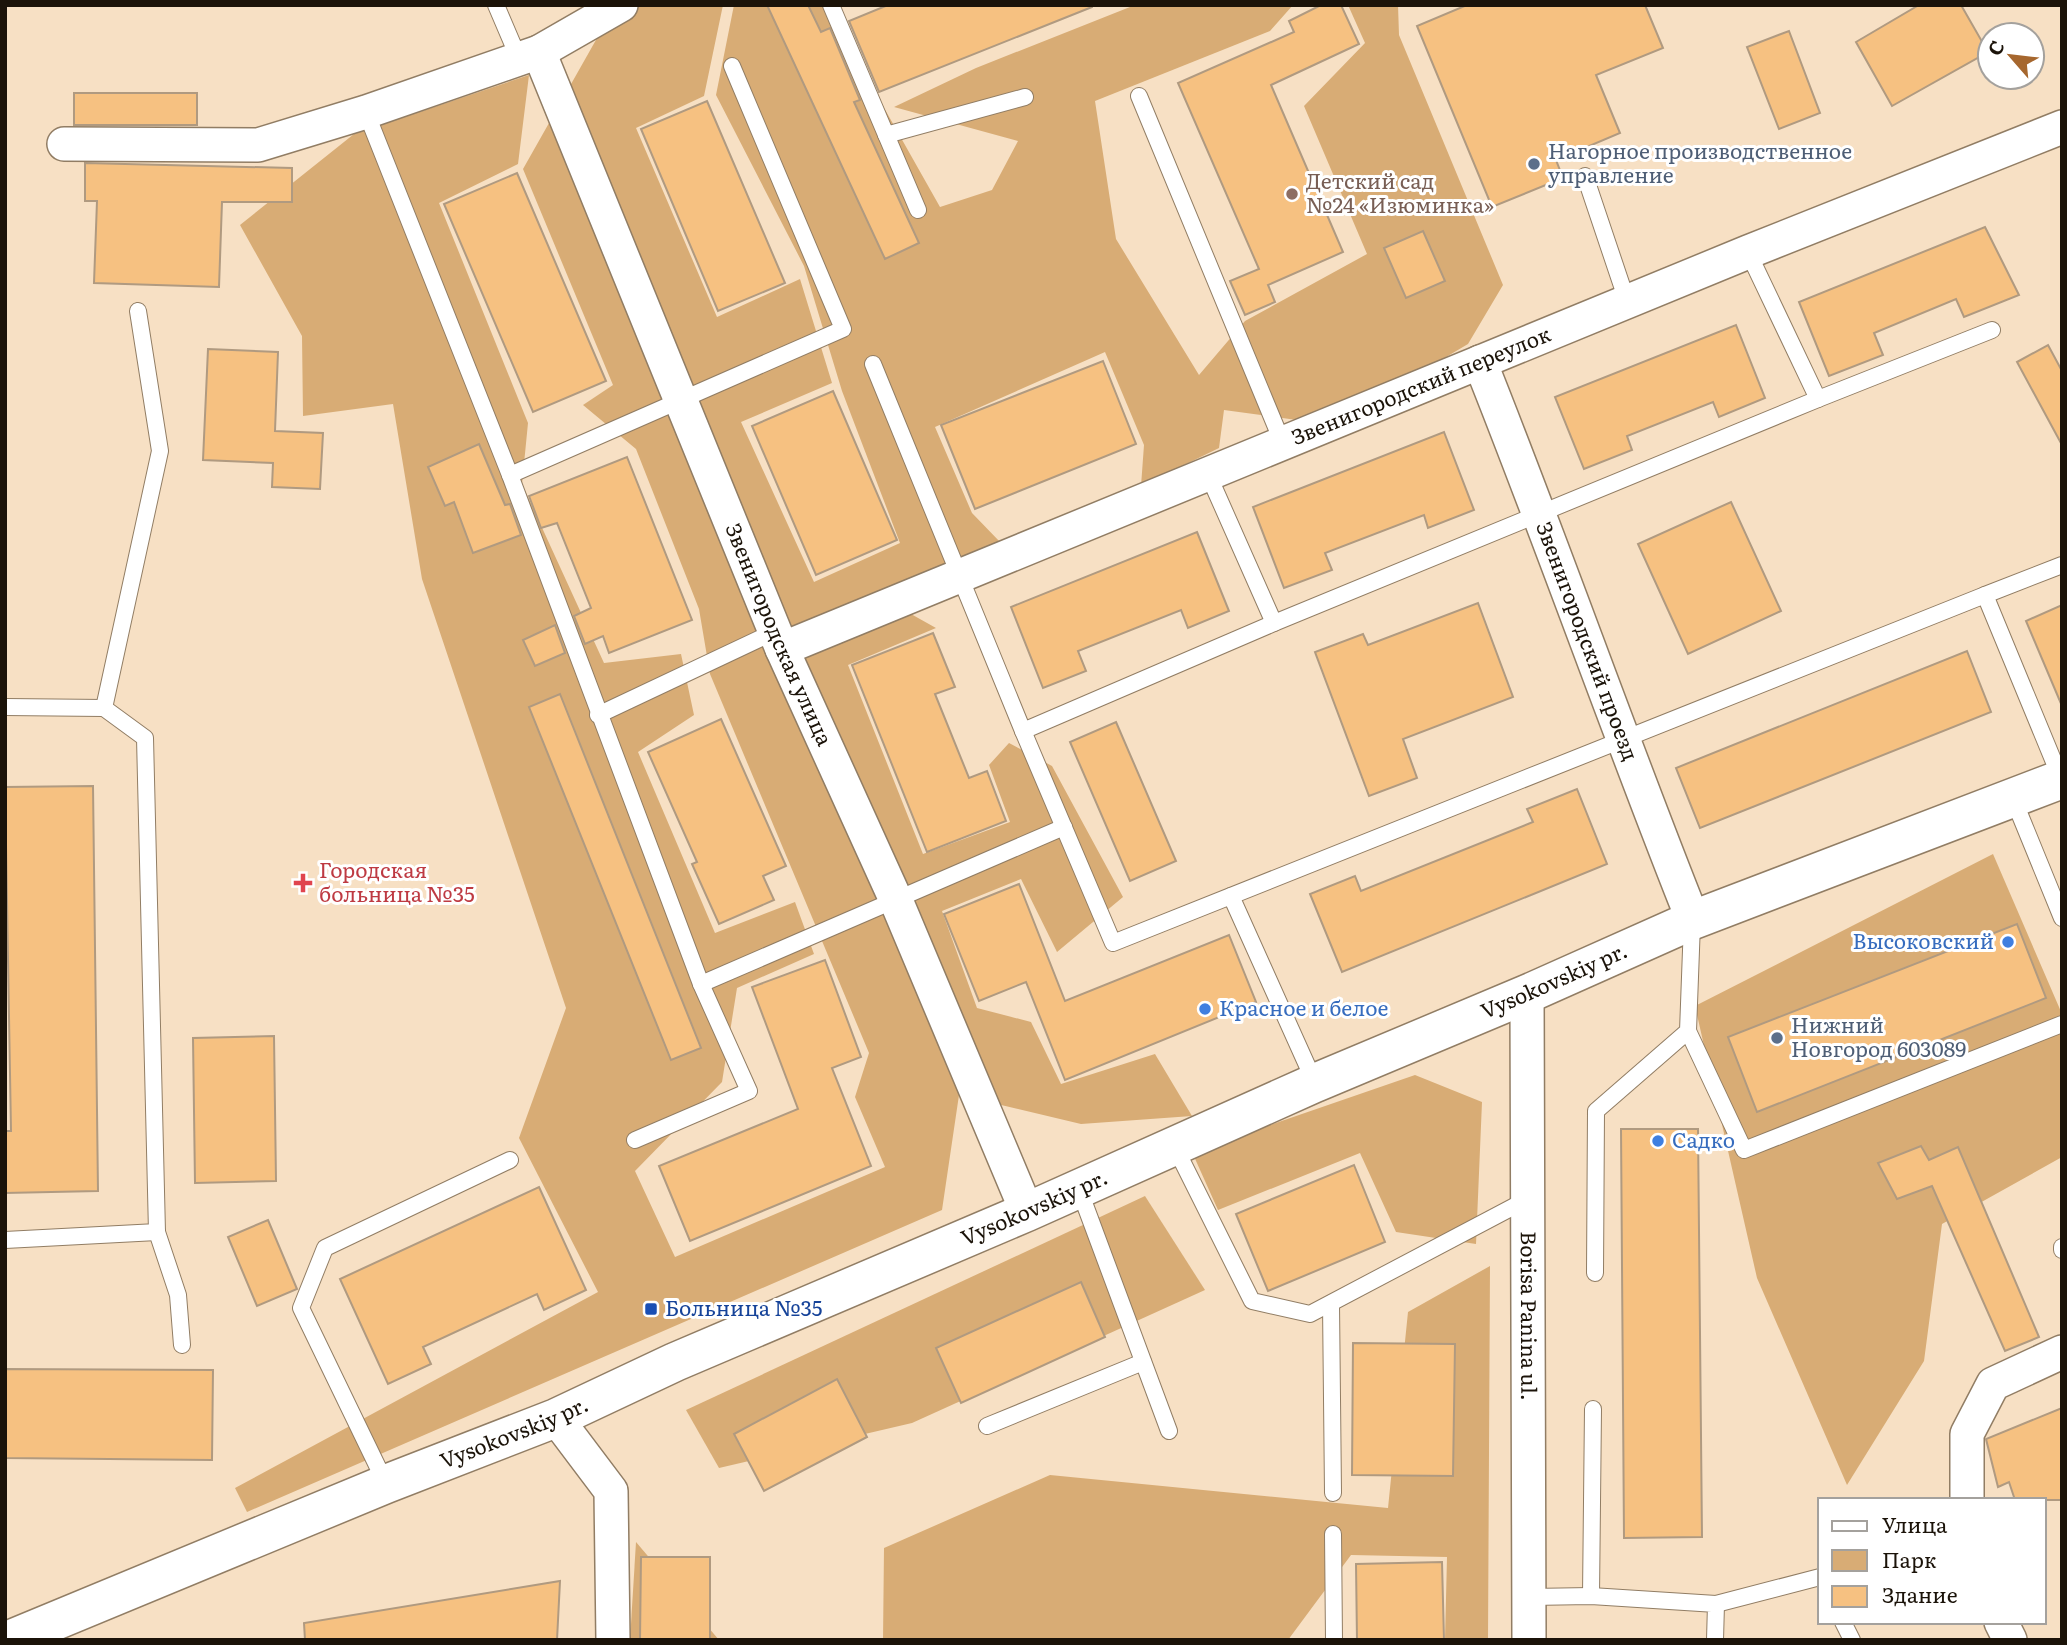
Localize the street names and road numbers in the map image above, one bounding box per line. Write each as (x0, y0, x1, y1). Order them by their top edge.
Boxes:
street label: Звенигородский переулок (1286, 317, 1555, 451)
street label: Звенигородский проезд (1530, 517, 1648, 764)
street label: Звенигородская улица (719, 518, 842, 751)
street label: Vysokovskiy pr. (1475, 933, 1632, 1025)
street label: Vysokovskiy pr. (955, 1160, 1112, 1252)
street label: Borisa Panina ul. (1515, 1231, 1546, 1401)
street label: Vysokovskiy pr. (435, 1387, 593, 1475)

